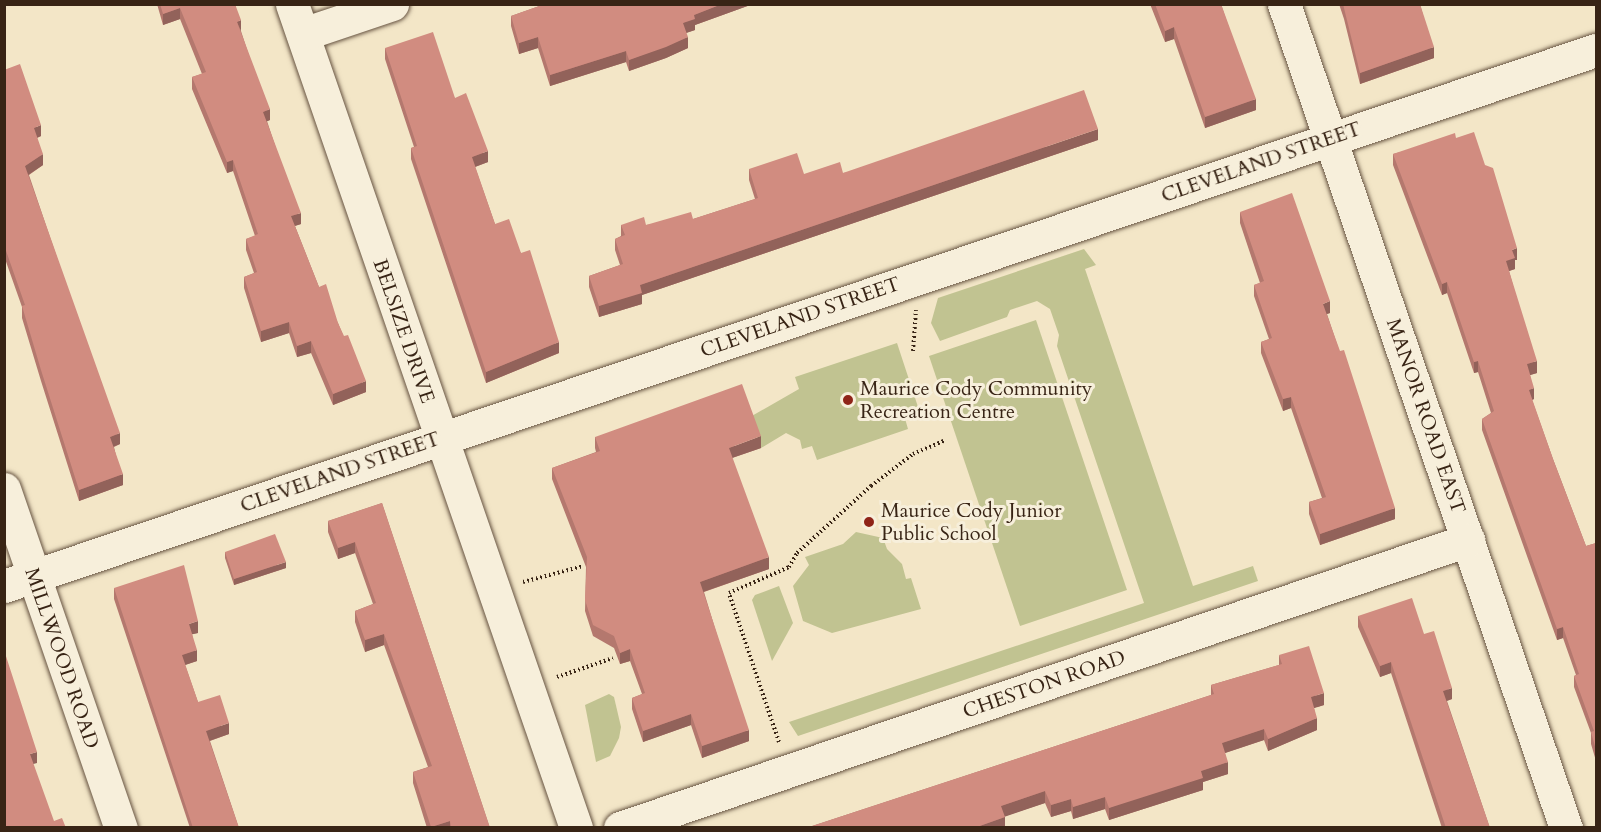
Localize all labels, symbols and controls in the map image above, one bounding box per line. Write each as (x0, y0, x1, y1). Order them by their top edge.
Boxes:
street label: CLEVELAND STREET (1158, 117, 1364, 207)
street label: BELSIZE DRIVE (368, 256, 440, 406)
street label: CLEVELAND STREET (697, 272, 903, 362)
street label: MANOR ROAD EAST (1381, 315, 1471, 517)
place label: Maurice Cody Community Recreation Centre (860, 376, 1092, 423)
marker: Maurice Cody Community Recreation Centre (841, 393, 855, 407)
street label: CLEVELAND STREET (237, 427, 443, 517)
place label: Maurice Cody Junior Public School (881, 498, 1061, 545)
marker: Maurice Cody Junior Public School (862, 515, 876, 529)
street label: MILLWOOD ROAD (20, 564, 104, 752)
street label: CHESTON ROAD (960, 645, 1128, 723)

